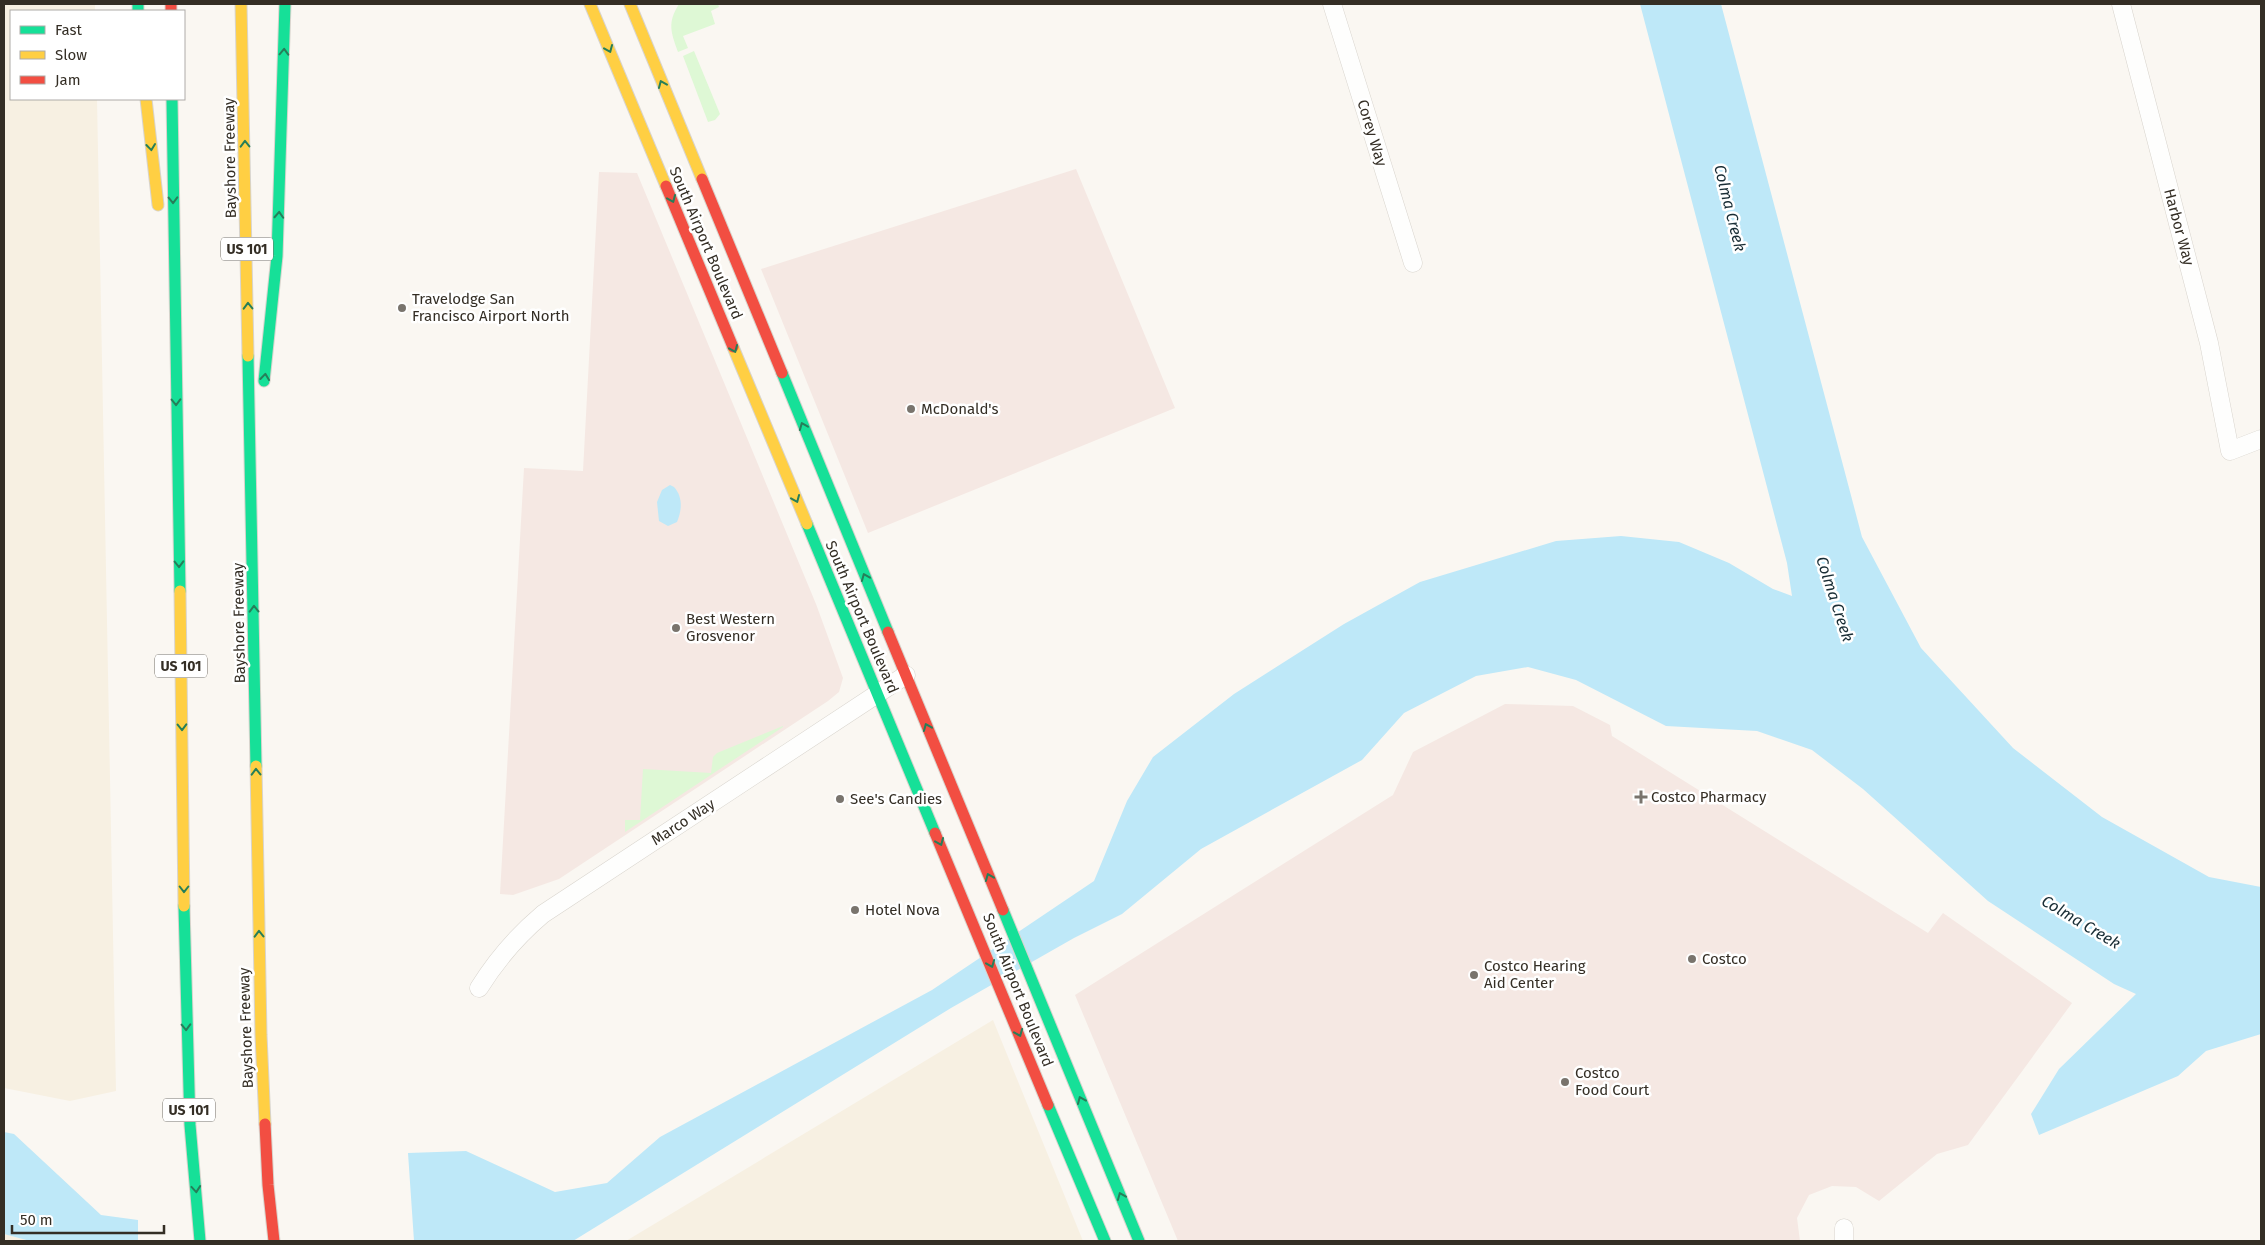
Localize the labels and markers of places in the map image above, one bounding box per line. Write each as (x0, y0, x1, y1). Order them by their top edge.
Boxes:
place label: Travelodge San Francisco Airport North (412, 290, 570, 325)
marker: Travelodge San Francisco Airport North (396, 302, 408, 314)
place label: McDonald's (921, 400, 999, 418)
marker: McDonald's (905, 403, 917, 415)
place label: Best Western Grosvenor (686, 610, 775, 645)
marker: Best Western Grosvenor (670, 622, 682, 634)
place label: Costco Pharmacy (1651, 788, 1767, 806)
place label: See's Candies (850, 790, 942, 808)
marker: Costco Pharmacy (1635, 791, 1647, 803)
marker: See's Candies (834, 793, 846, 805)
place label: Hotel Nova (865, 901, 940, 919)
marker: Hotel Nova (849, 904, 861, 916)
place label: Costco (1702, 950, 1747, 968)
marker: Costco (1686, 953, 1698, 965)
place label: Costco Hearing Aid Center (1484, 957, 1586, 992)
marker: Costco Hearing Aid Center (1468, 969, 1480, 981)
place label: Costco Food Court (1575, 1064, 1650, 1099)
marker: Costco Food Court (1559, 1076, 1571, 1088)

